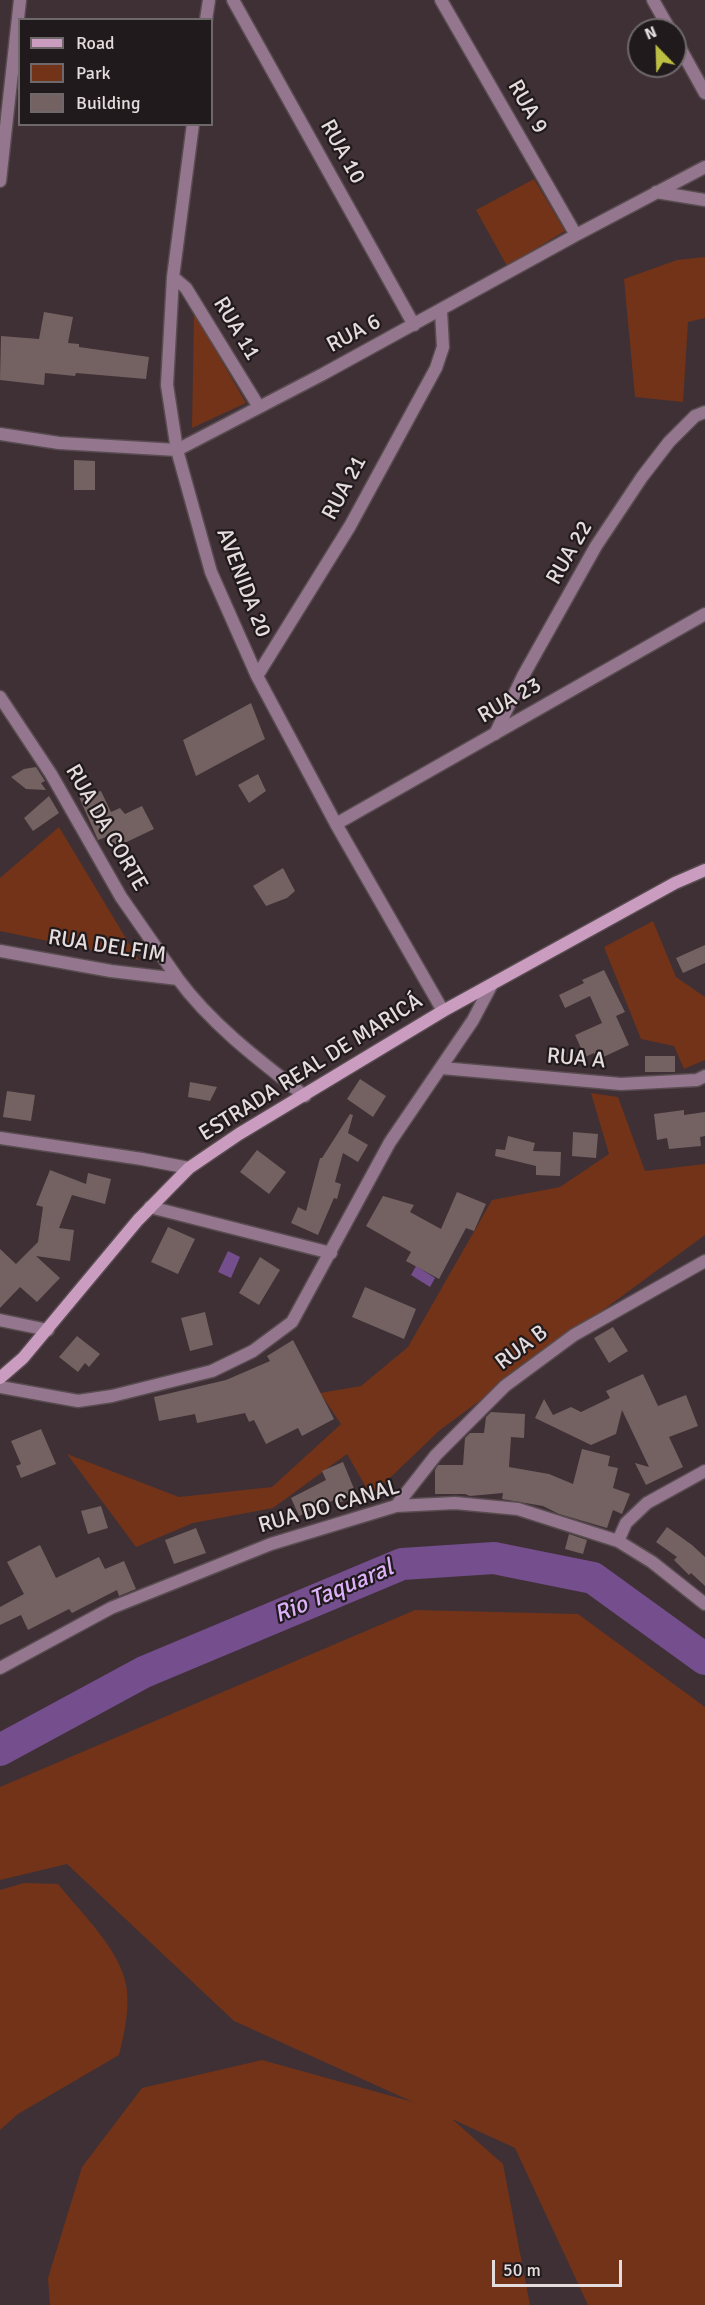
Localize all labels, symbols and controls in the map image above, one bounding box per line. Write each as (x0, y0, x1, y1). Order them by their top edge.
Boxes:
legend (18, 18, 213, 126)
north arrow (627, 18, 687, 78)
text: N (642, 22, 660, 45)
text: Road (76, 32, 115, 54)
text: Park (76, 62, 111, 84)
street label: RUA 9 (501, 76, 553, 138)
text: Building (76, 92, 140, 114)
street label: RUA 10 (314, 115, 370, 189)
street label: RUA 11 (207, 293, 265, 365)
street label: RUA 6 (322, 309, 386, 359)
street label: RUA 21 (317, 451, 373, 525)
street label: RUA 22 (541, 516, 599, 590)
street label: AVENIDA 20 (210, 525, 276, 641)
street label: RUA 23 (473, 672, 547, 730)
street label: RUA DA CORTE (59, 760, 153, 896)
street label: RUA DELFIM (46, 925, 168, 969)
street label: ESTRADA REAL DE MARICÁ (195, 988, 427, 1148)
street label: RUA A (545, 1043, 607, 1075)
street label: RUA B (491, 1320, 553, 1376)
street label: RUA DO CANAL (255, 1474, 403, 1540)
water label: Rio Taquaral (270, 1554, 398, 1630)
scale bar (495, 2248, 626, 2286)
text: 50 m (503, 2259, 541, 2281)

